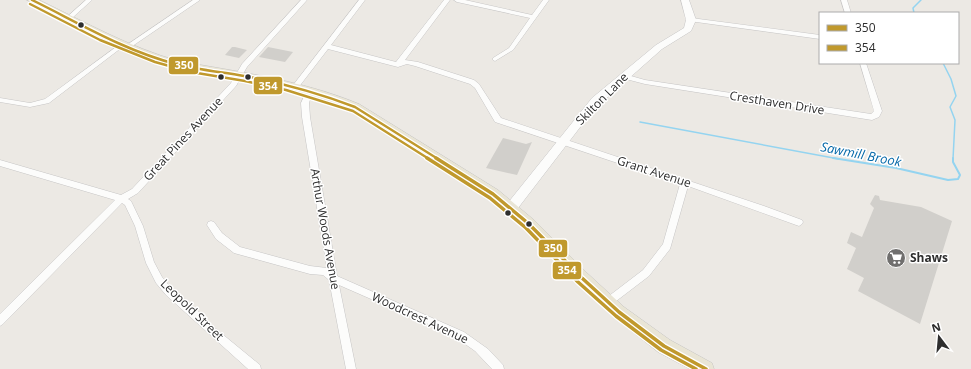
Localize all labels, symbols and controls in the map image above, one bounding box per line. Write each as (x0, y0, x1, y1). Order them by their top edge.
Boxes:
legend (819, 12, 959, 64)
text: 350 (855, 19, 876, 36)
unlabelled marker (76, 20, 86, 30)
text: 354 (855, 39, 876, 56)
line badge: 350 (168, 56, 199, 75)
text: 350 (175, 57, 193, 72)
street label: Skilton Lane (572, 68, 632, 129)
unlabelled marker (216, 72, 226, 82)
unlabelled marker (243, 72, 253, 82)
line badge: 354 (253, 76, 283, 95)
text: 354 (259, 78, 278, 93)
street label: Cresthaven Drive (728, 87, 826, 118)
street label: Great Pines Avenue (139, 93, 226, 184)
water label: Sawmill Brook (819, 137, 903, 171)
street label: Grant Avenue (615, 152, 694, 192)
street label: Arthur Woods Avenue (306, 167, 345, 291)
unlabelled marker (503, 208, 513, 218)
unlabelled marker (524, 219, 534, 229)
line badge: 350 (538, 239, 568, 258)
text: 350 (544, 240, 562, 255)
supermarket icon: Shaws (885, 247, 907, 269)
place label: Shaws (910, 249, 948, 266)
line badge: 354 (552, 261, 582, 280)
text: 354 (558, 262, 577, 277)
street label: Leopold Street (157, 275, 228, 344)
street label: Woodcrest Avenue (369, 288, 472, 348)
north arrow (919, 317, 959, 357)
text: N (930, 318, 942, 335)

